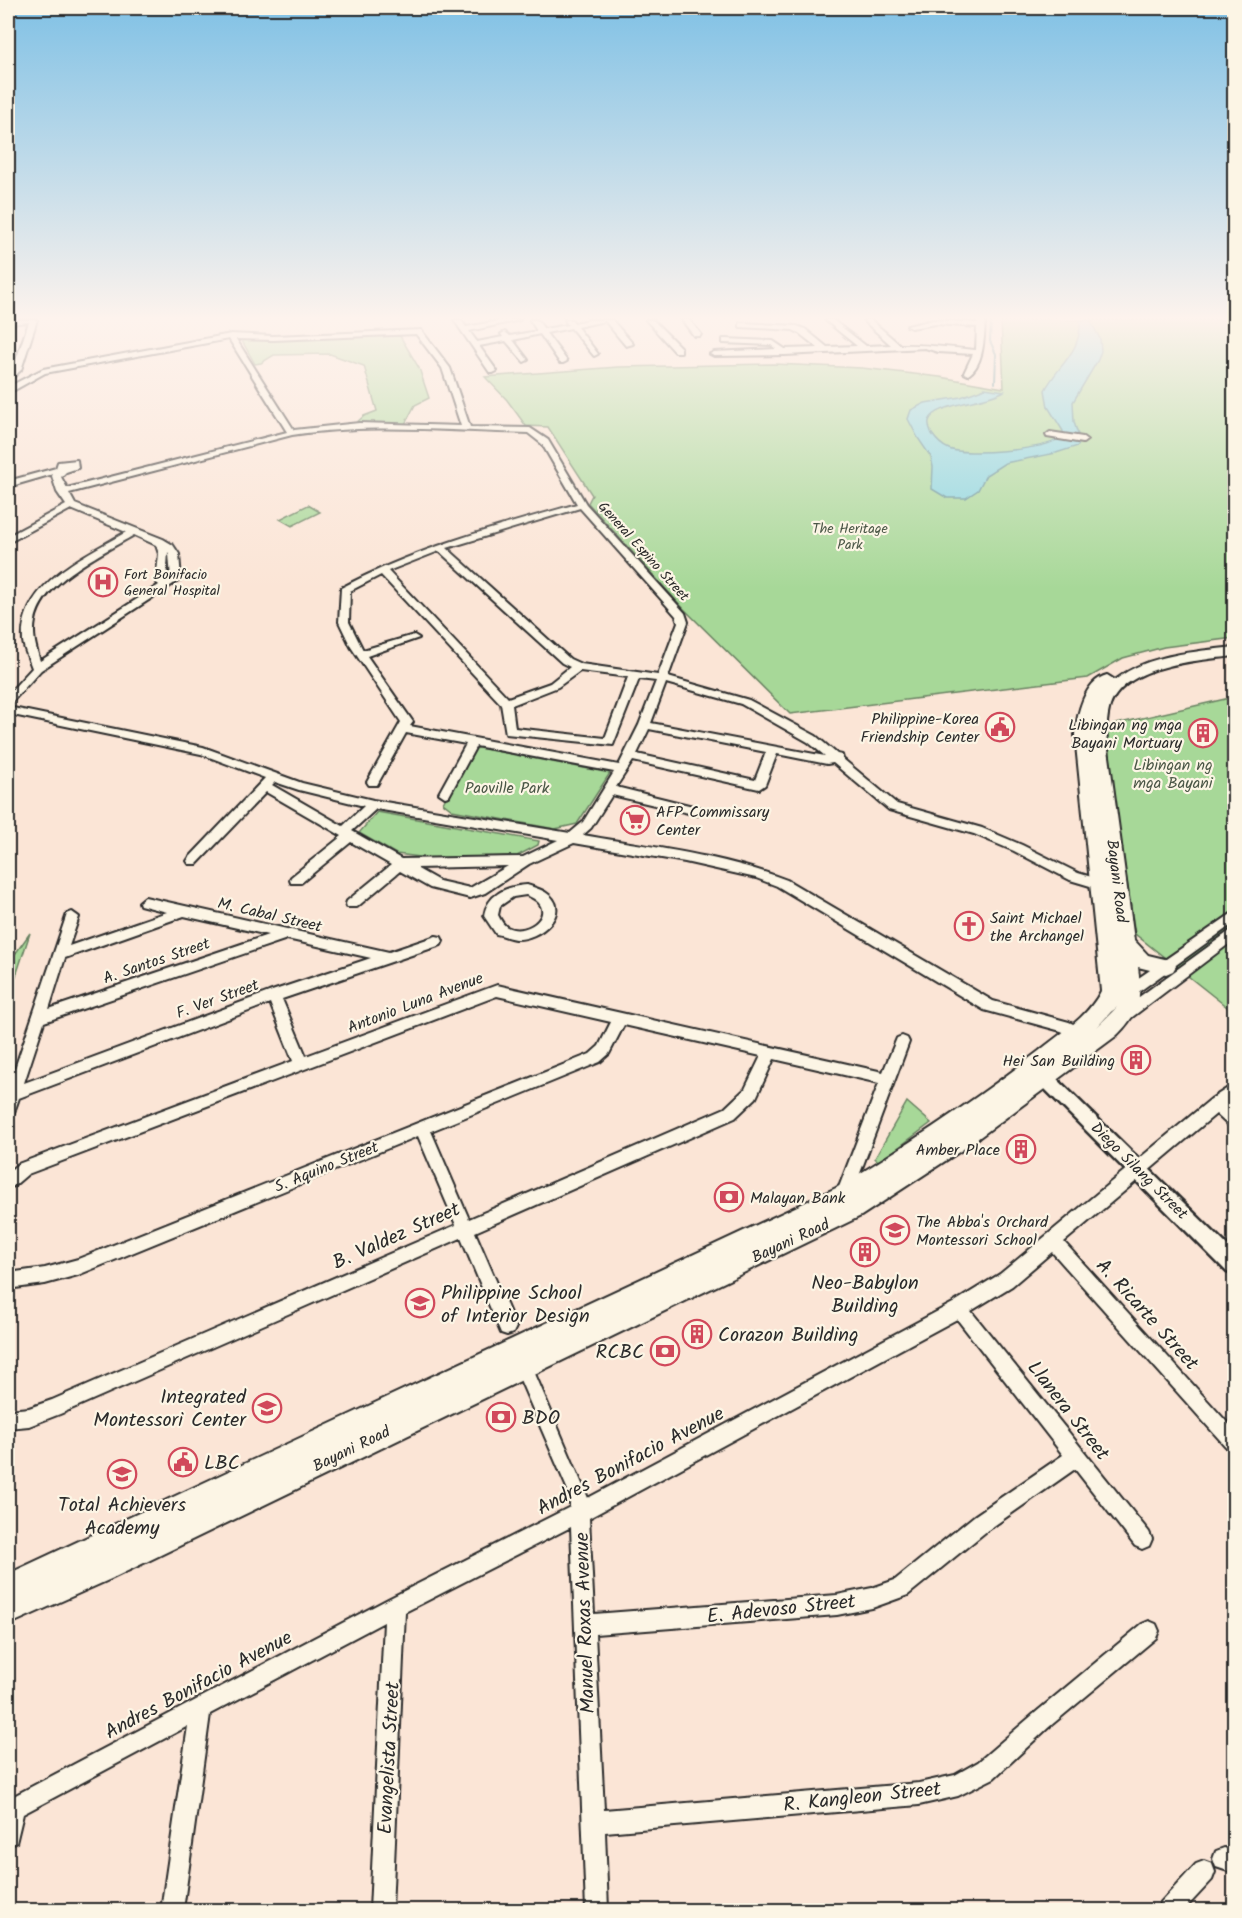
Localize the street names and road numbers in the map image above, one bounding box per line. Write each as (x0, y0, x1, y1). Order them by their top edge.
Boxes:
street label: General Espino Street (592, 497, 695, 607)
street label: Bayani Road (1099, 838, 1134, 925)
street label: M. Cabal Street (215, 891, 325, 940)
street label: A. Santos Street (100, 931, 214, 991)
street label: Antonio Luna Avenue (344, 966, 487, 1041)
street label: F. Ver Street (173, 973, 263, 1026)
street label: Diego Silang Street (1084, 1116, 1194, 1226)
street label: S. Aquino Street (271, 1135, 383, 1200)
street label: B. Valdez Street (328, 1194, 466, 1279)
street label: Bayani Road (747, 1212, 835, 1270)
street label: A. Ricarte Street (1087, 1252, 1206, 1379)
street label: Llanera Street (1018, 1354, 1117, 1468)
street label: Andres Bonifacio Avenue (531, 1399, 731, 1525)
street label: Bayani Road (309, 1419, 396, 1479)
street label: Manuel Roxas Avenue (567, 1532, 605, 1714)
street label: E. Adevoso Street (705, 1586, 857, 1634)
street label: Andres Bonifacio Avenue (99, 1623, 299, 1749)
street label: Evangelista Street (370, 1681, 410, 1835)
street label: R. Kangleon Street (782, 1774, 943, 1822)

